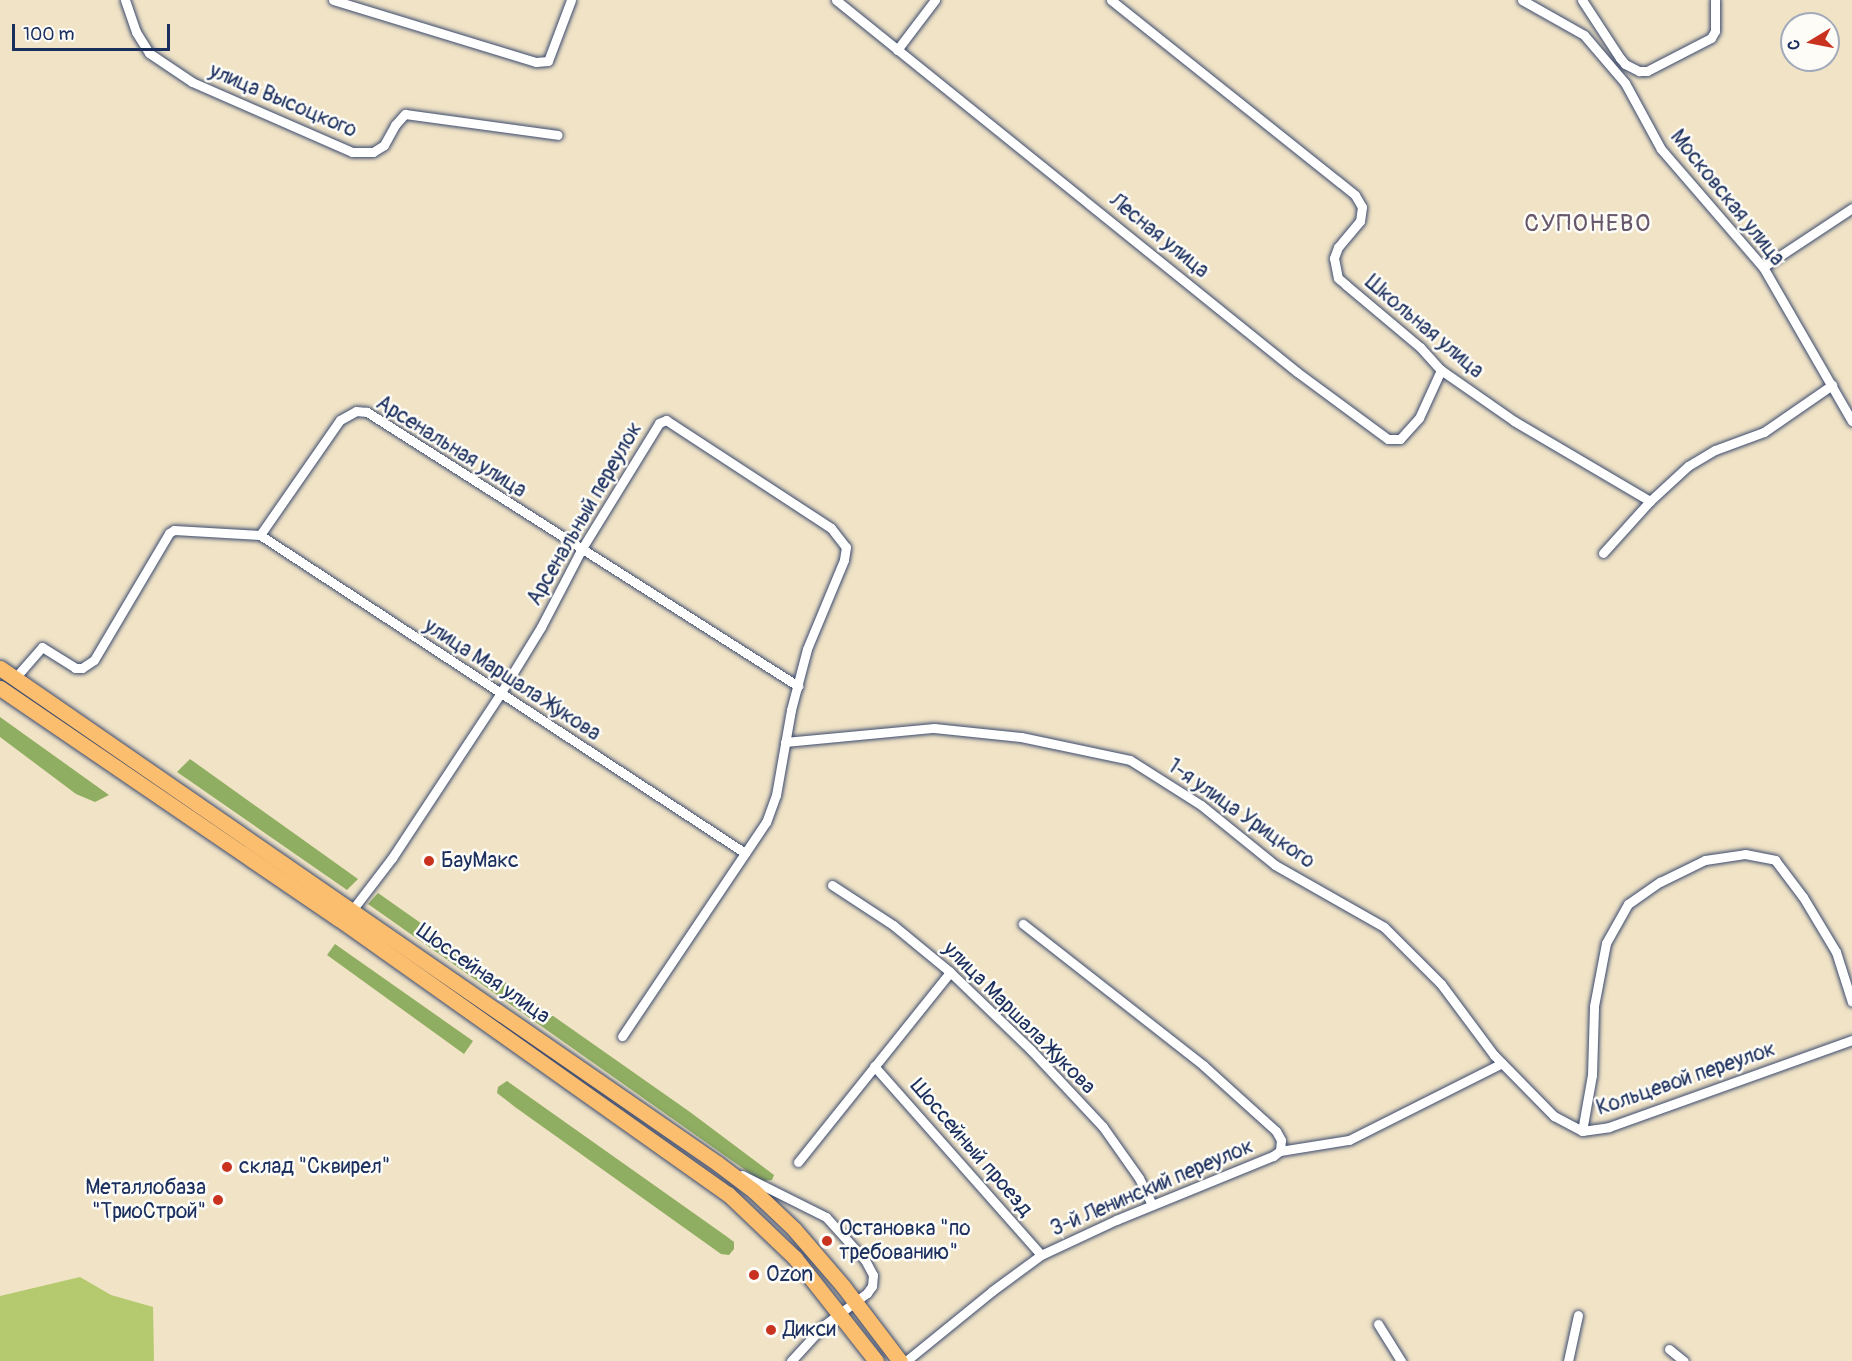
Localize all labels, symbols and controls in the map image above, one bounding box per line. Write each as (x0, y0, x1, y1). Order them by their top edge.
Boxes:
scale bar (15, 12, 172, 50)
north arrow (1780, 12, 1840, 72)
text: 100 m (23, 23, 75, 46)
text: С (1784, 38, 1805, 51)
street label: улица Высоцкого (205, 59, 361, 143)
street label: Московская улица (1665, 125, 1789, 271)
street label: Лесная улица (1104, 188, 1214, 284)
district label: СУПОНЕВО (1524, 210, 1652, 238)
street label: Школьная улица (1360, 270, 1488, 384)
street label: Арсенальная улица (371, 391, 531, 503)
street label: Арсенальный переулок (522, 418, 648, 610)
street label: улица Маршала Жукова (419, 613, 605, 747)
street label: 1-я улица Урицкого (1163, 754, 1319, 874)
place label: БауМакс (441, 848, 519, 874)
marker: БауМакс (422, 854, 436, 868)
street label: Шоссейная улица (411, 919, 555, 1029)
street label: улица Маршала Жукова (937, 936, 1101, 1100)
street label: Кольцевой переулок (1593, 1037, 1779, 1121)
street label: Шоссейный проезд (904, 1074, 1038, 1222)
street label: 3-й Ленинский переулок (1047, 1134, 1257, 1242)
place label: склад "Сквирел" (239, 1154, 390, 1180)
marker: склад "Сквирел" (220, 1160, 234, 1174)
place label: Металлобаза "ТриоСтрой" (85, 1175, 206, 1225)
marker: Металлобаза "ТриоСтрой" (211, 1193, 225, 1207)
place label: Остановка "по требованию" (839, 1216, 971, 1266)
marker: Остановка "по требованию" (820, 1234, 834, 1248)
place label: Ozon (766, 1262, 813, 1288)
marker: Ozon (747, 1268, 761, 1282)
place label: Дикси (783, 1317, 836, 1343)
marker: Дикси (764, 1323, 778, 1337)

